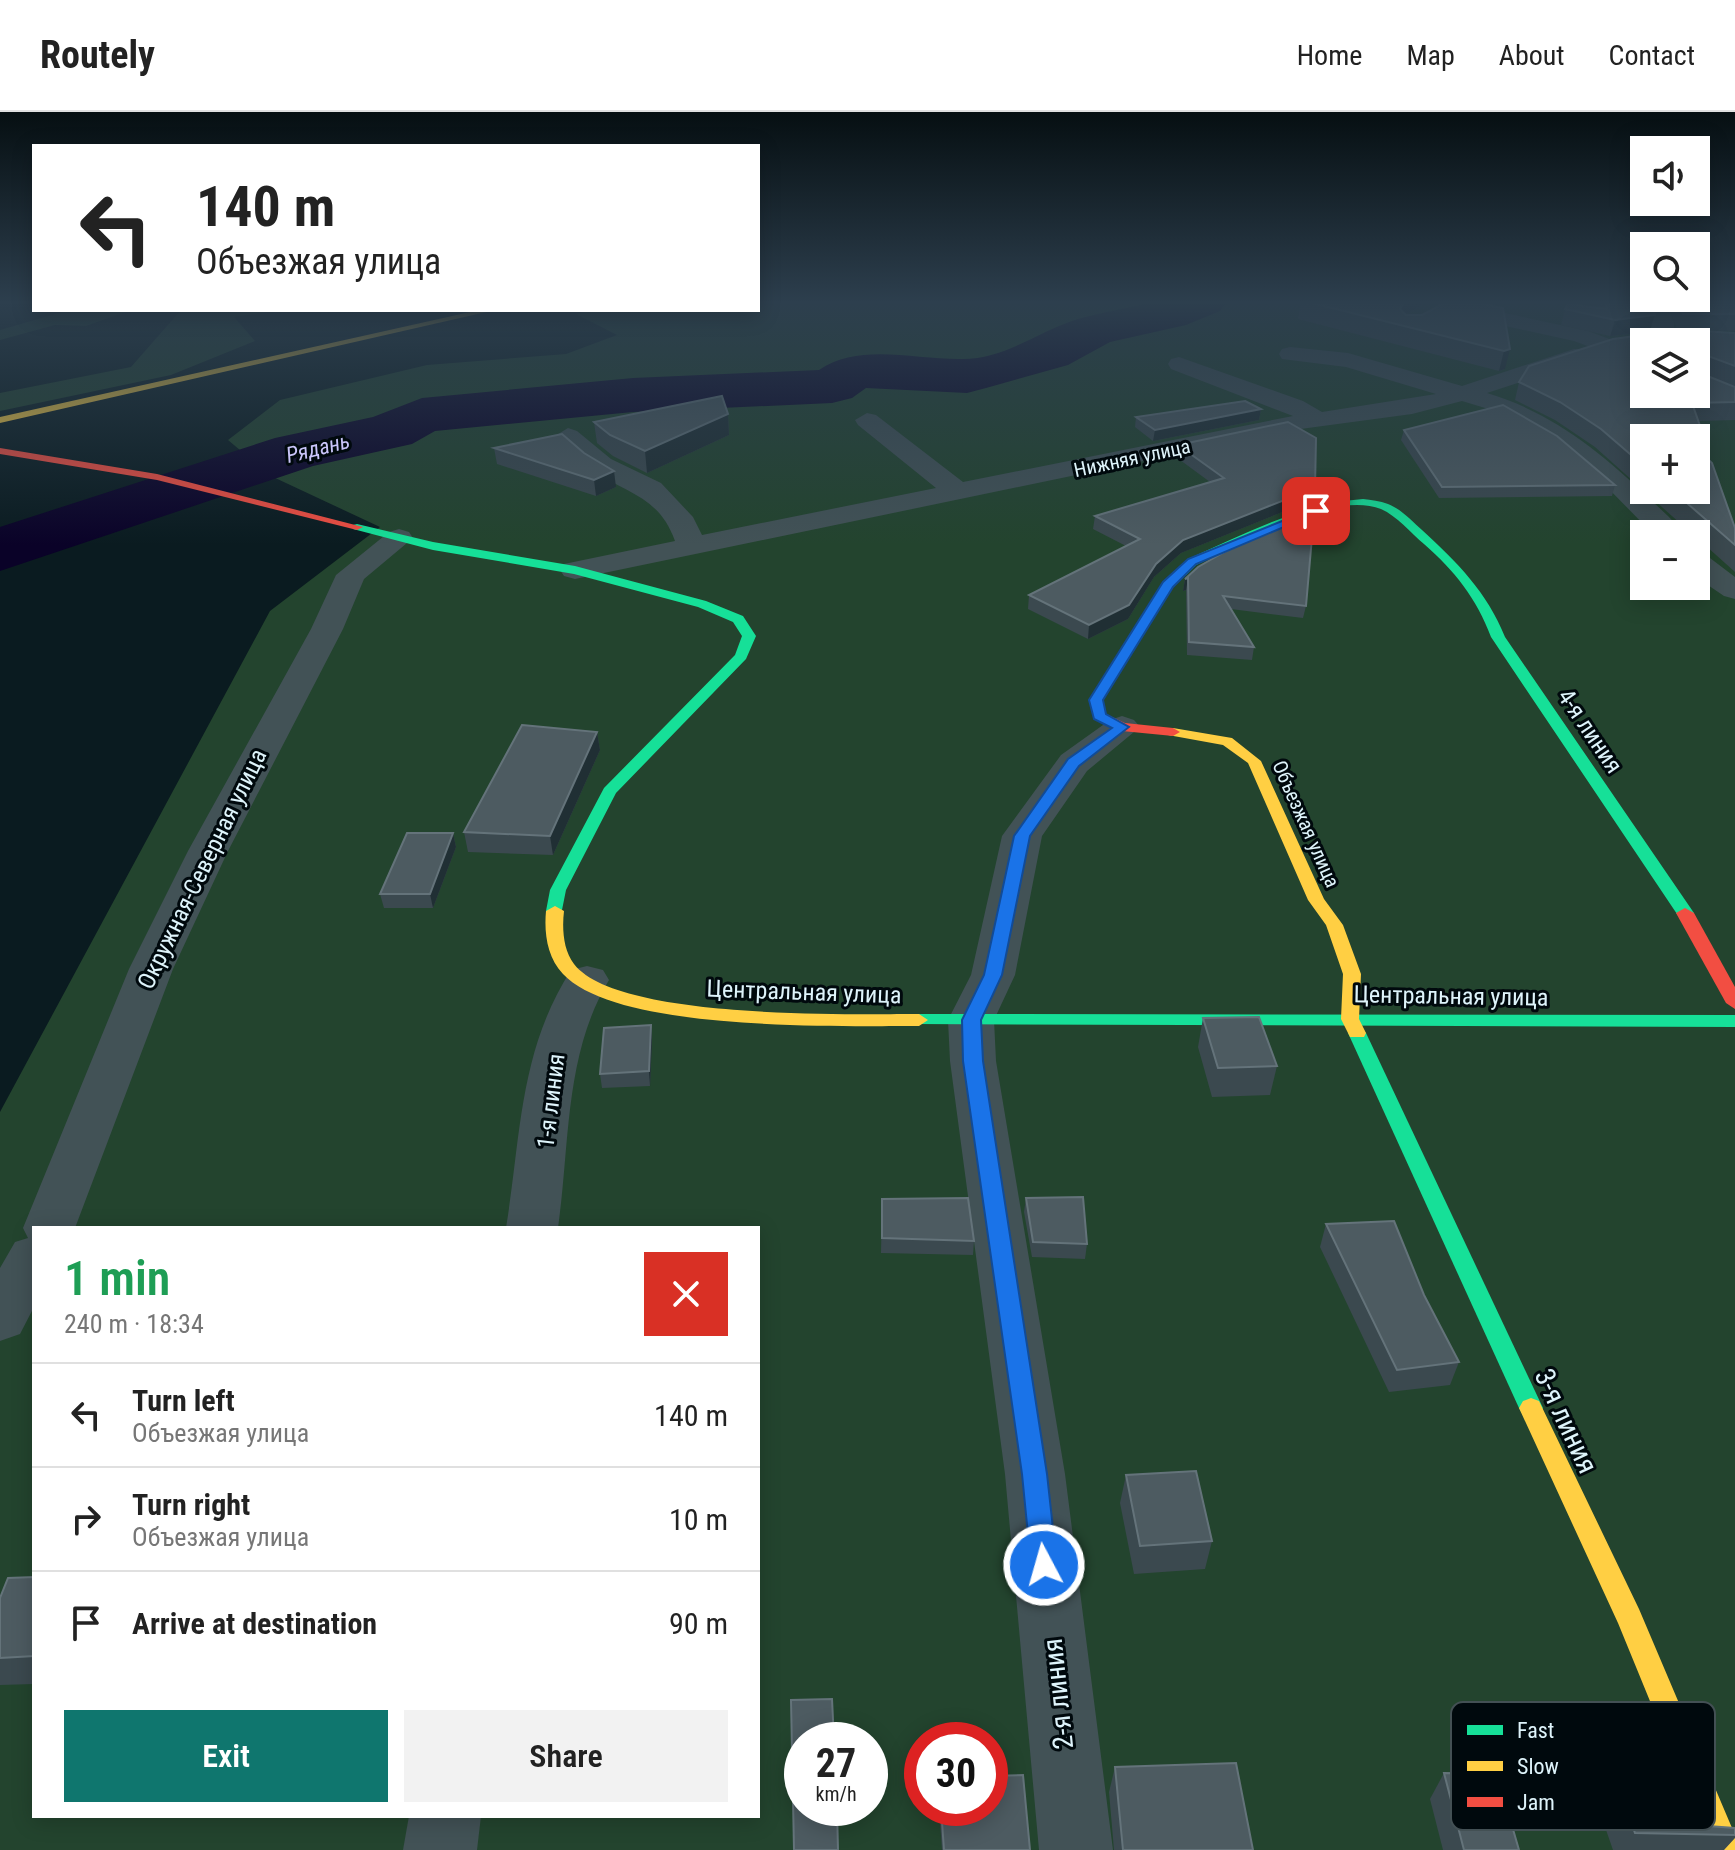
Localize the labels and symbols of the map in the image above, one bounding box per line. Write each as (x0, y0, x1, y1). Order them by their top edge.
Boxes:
water label: Рядань (284, 428, 352, 468)
street label: Нижняя улица (1072, 434, 1192, 482)
pin (1282, 477, 1350, 545)
street label: 4-я линия (1552, 684, 1628, 778)
street label: Окружная-Северная улица (132, 744, 272, 994)
street label: Объезжая улица (1267, 757, 1345, 891)
street label: Центральная улица (706, 975, 902, 1009)
street label: Центральная улица (1353, 980, 1549, 1012)
street label: 1-я линия (531, 1052, 571, 1150)
street label: 3-я линия (1528, 1364, 1604, 1478)
position arrow (1002, 1523, 1086, 1607)
street label: 2-я линия (1036, 1637, 1080, 1751)
legend (1451, 1702, 1715, 1830)
text: Fast (1517, 1718, 1554, 1743)
speed limit sign: 30 (904, 1722, 1008, 1826)
text: Slow (1517, 1754, 1559, 1779)
text: Jam (1517, 1790, 1555, 1815)

